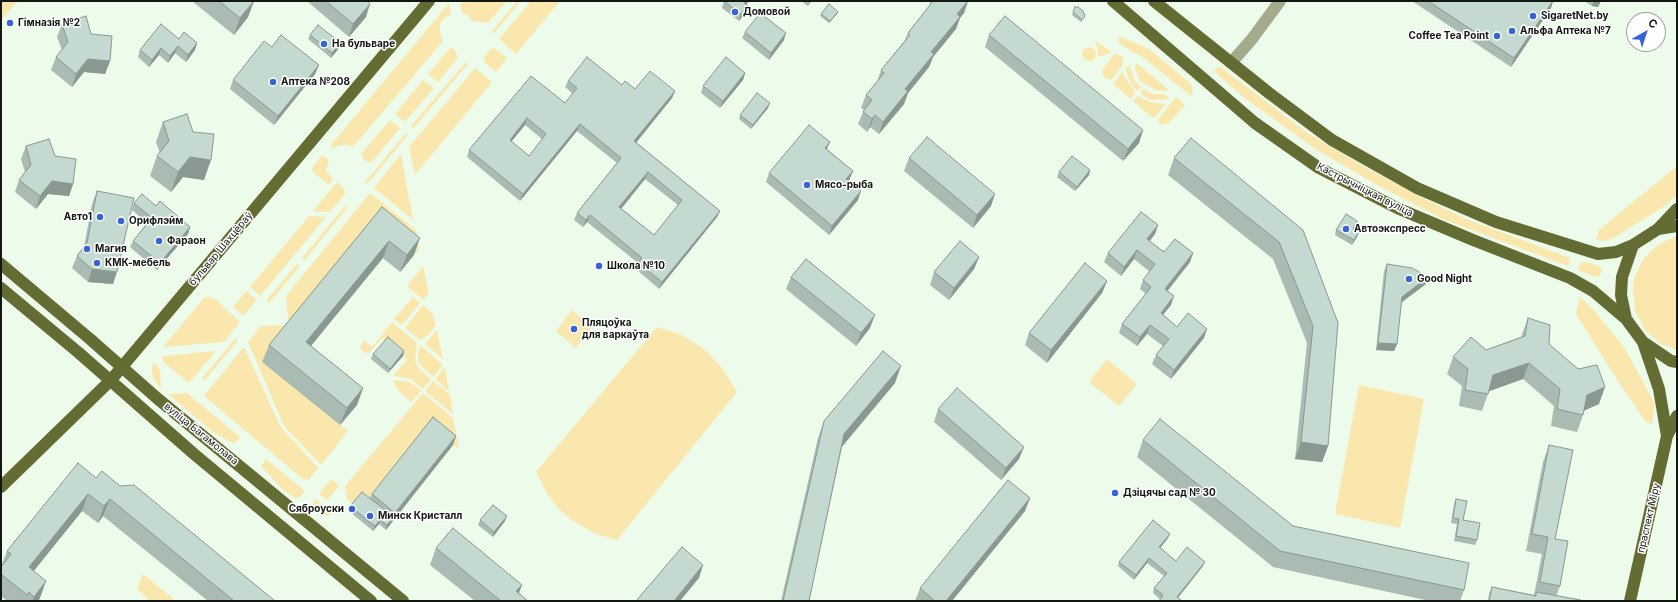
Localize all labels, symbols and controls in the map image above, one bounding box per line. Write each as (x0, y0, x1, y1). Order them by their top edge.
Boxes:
place label: Домовой (743, 6, 790, 18)
marker: Домовой (730, 7, 740, 17)
place label: SigaretNet.by (1541, 10, 1609, 22)
marker: SigaretNet.by (1528, 11, 1538, 21)
north arrow (1626, 12, 1666, 52)
text: С (1645, 15, 1660, 31)
place label: Гімназія №2 (18, 17, 80, 29)
marker: Гімназія №2 (5, 18, 15, 28)
place label: Альфа Аптека №7 (1520, 25, 1611, 37)
marker: Альфа Аптека №7 (1507, 26, 1517, 36)
place label: Coffee Tea Point (1409, 30, 1489, 42)
marker: Coffee Tea Point (1492, 31, 1502, 41)
place label: На бульваре (332, 38, 395, 50)
marker: На бульваре (319, 39, 329, 49)
place label: Аптека №208 (281, 76, 350, 88)
marker: Аптека №208 (268, 77, 278, 87)
street label: Кастрычніцкая вуліца (1315, 161, 1415, 219)
place label: Мясо-рыба (815, 179, 873, 191)
marker: Мясо-рыба (802, 180, 812, 190)
street label: бульвар Шахцёраў (187, 210, 255, 288)
place label: Авто1 (64, 211, 92, 223)
marker: Авто1 (95, 212, 105, 222)
place label: Орифлэйм (129, 215, 183, 227)
marker: Орифлэйм (116, 216, 126, 226)
place label: Автоэкспресс (1354, 223, 1426, 235)
marker: Автоэкспресс (1341, 224, 1351, 234)
place label: Фараон (167, 235, 206, 247)
marker: Фараон (154, 236, 164, 246)
place label: Магия (95, 243, 127, 255)
marker: Магия (82, 244, 92, 254)
place label: КМК-мебель (105, 257, 171, 269)
marker: КМК-мебель (92, 258, 102, 268)
place label: Школа №10 (607, 260, 665, 272)
marker: Школа №10 (594, 261, 604, 271)
place label: Good Night (1417, 273, 1472, 285)
marker: Good Night (1404, 274, 1414, 284)
place label: Пляцоўка для варкаўта (582, 317, 649, 340)
marker: Пляцоўка для варкаўта (569, 324, 579, 334)
street label: вуліца Багамолава (162, 400, 240, 468)
street label: праспект Міру (1635, 482, 1663, 554)
place label: Дзіцячы сад № 30 (1123, 487, 1216, 499)
marker: Дзіцячы сад № 30 (1110, 488, 1120, 498)
place label: Сяброуски (289, 503, 344, 515)
marker: Сяброуски (347, 504, 357, 514)
place label: Минск Кристалл (378, 510, 462, 522)
marker: Минск Кристалл (365, 511, 375, 521)

